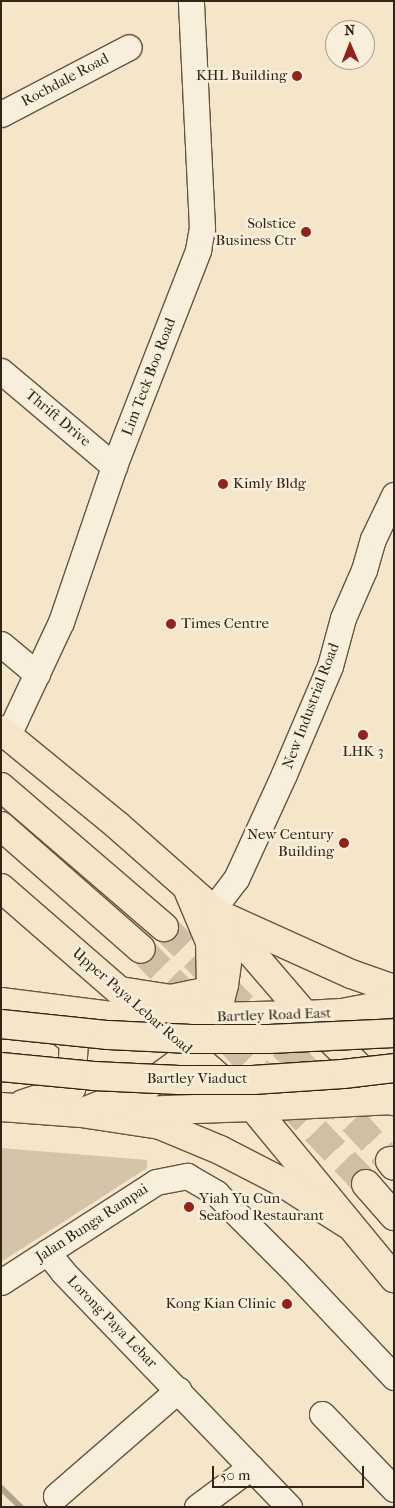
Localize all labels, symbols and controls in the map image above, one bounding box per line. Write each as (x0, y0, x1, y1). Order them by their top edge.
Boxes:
north arrow (325, 20, 375, 70)
text: N (344, 22, 355, 39)
street label: Rochdale Road (18, 49, 112, 111)
place label: KHL Building (196, 67, 287, 85)
marker: KHL Building (291, 70, 303, 82)
place label: Solstice Business Ctr (216, 214, 296, 249)
marker: Solstice Business Ctr (300, 226, 312, 238)
street label: Lim Teck Boo Road (118, 316, 180, 438)
street label: Thrift Drive (22, 385, 94, 451)
place label: Kimly Bldg (233, 475, 306, 493)
marker: Kimly Bldg (217, 478, 229, 490)
place label: Times Centre (181, 615, 269, 633)
marker: Times Centre (165, 618, 177, 630)
street label: New Industrial Road (279, 641, 343, 771)
marker: LHK 3 (357, 729, 369, 741)
place label: LHK 3 (342, 743, 384, 761)
place label: New Century Building (247, 825, 334, 860)
marker: New Century Building (338, 837, 350, 849)
street label: Upper Paya Lebar Road (68, 944, 196, 1058)
street label: Bartley Road East (216, 1004, 332, 1026)
street label: Bartley Viaduct (147, 1070, 247, 1088)
street label: Jalan Bunga Rampai (32, 1180, 152, 1266)
place label: Yiah Yu Cun Seafood Restaurant (199, 1189, 324, 1224)
marker: Yiah Yu Cun Seafood Restaurant (183, 1201, 195, 1213)
street label: Lorong Paya Lebar (63, 1272, 161, 1372)
place label: Kong Kian Clinic (165, 1295, 276, 1313)
marker: Kong Kian Clinic (280, 1297, 294, 1311)
scale bar (215, 1456, 368, 1488)
text: 50 m (220, 1466, 250, 1484)

